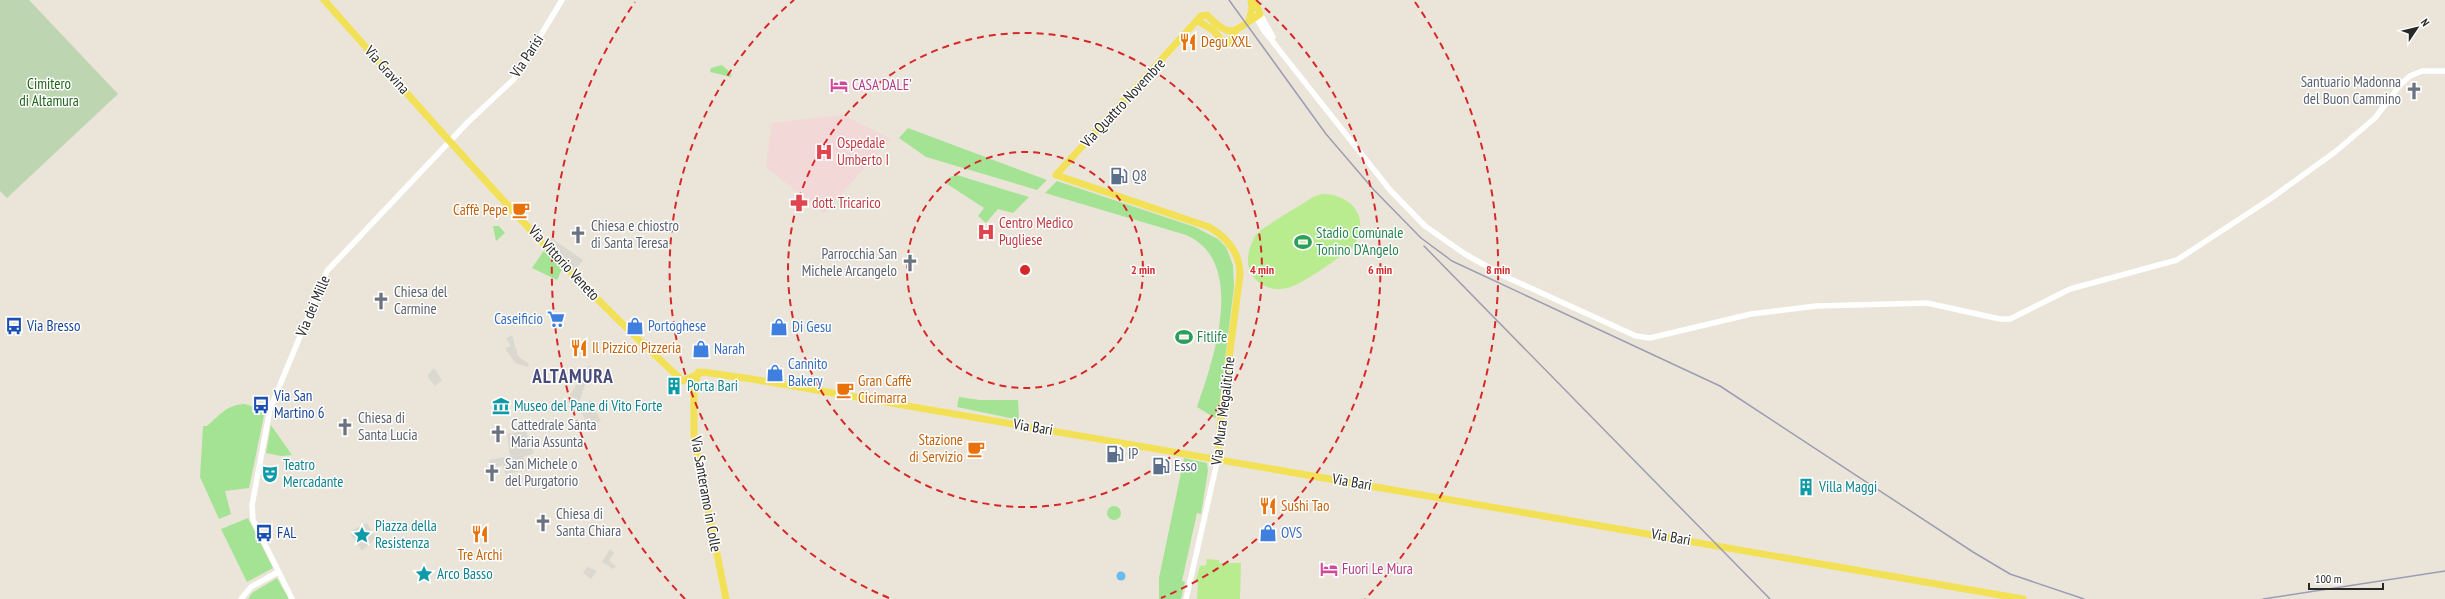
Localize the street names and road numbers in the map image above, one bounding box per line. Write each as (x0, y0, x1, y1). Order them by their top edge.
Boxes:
street label: Via Parisi (505, 31, 547, 82)
street label: Via Gravina (360, 41, 414, 98)
street label: Via Quattro Novembre (1076, 54, 1169, 152)
street label: Via Vittorio Veneto (524, 220, 604, 304)
street label: Via dei Mille (291, 272, 334, 340)
street label: Via Mura Megalitiche (1206, 356, 1239, 467)
street label: Via Bari (1011, 414, 1054, 439)
street label: Via Santeramo in Colle (687, 434, 726, 553)
street label: Via Bari (1330, 469, 1373, 494)
street label: Via Bari (1649, 524, 1692, 549)

